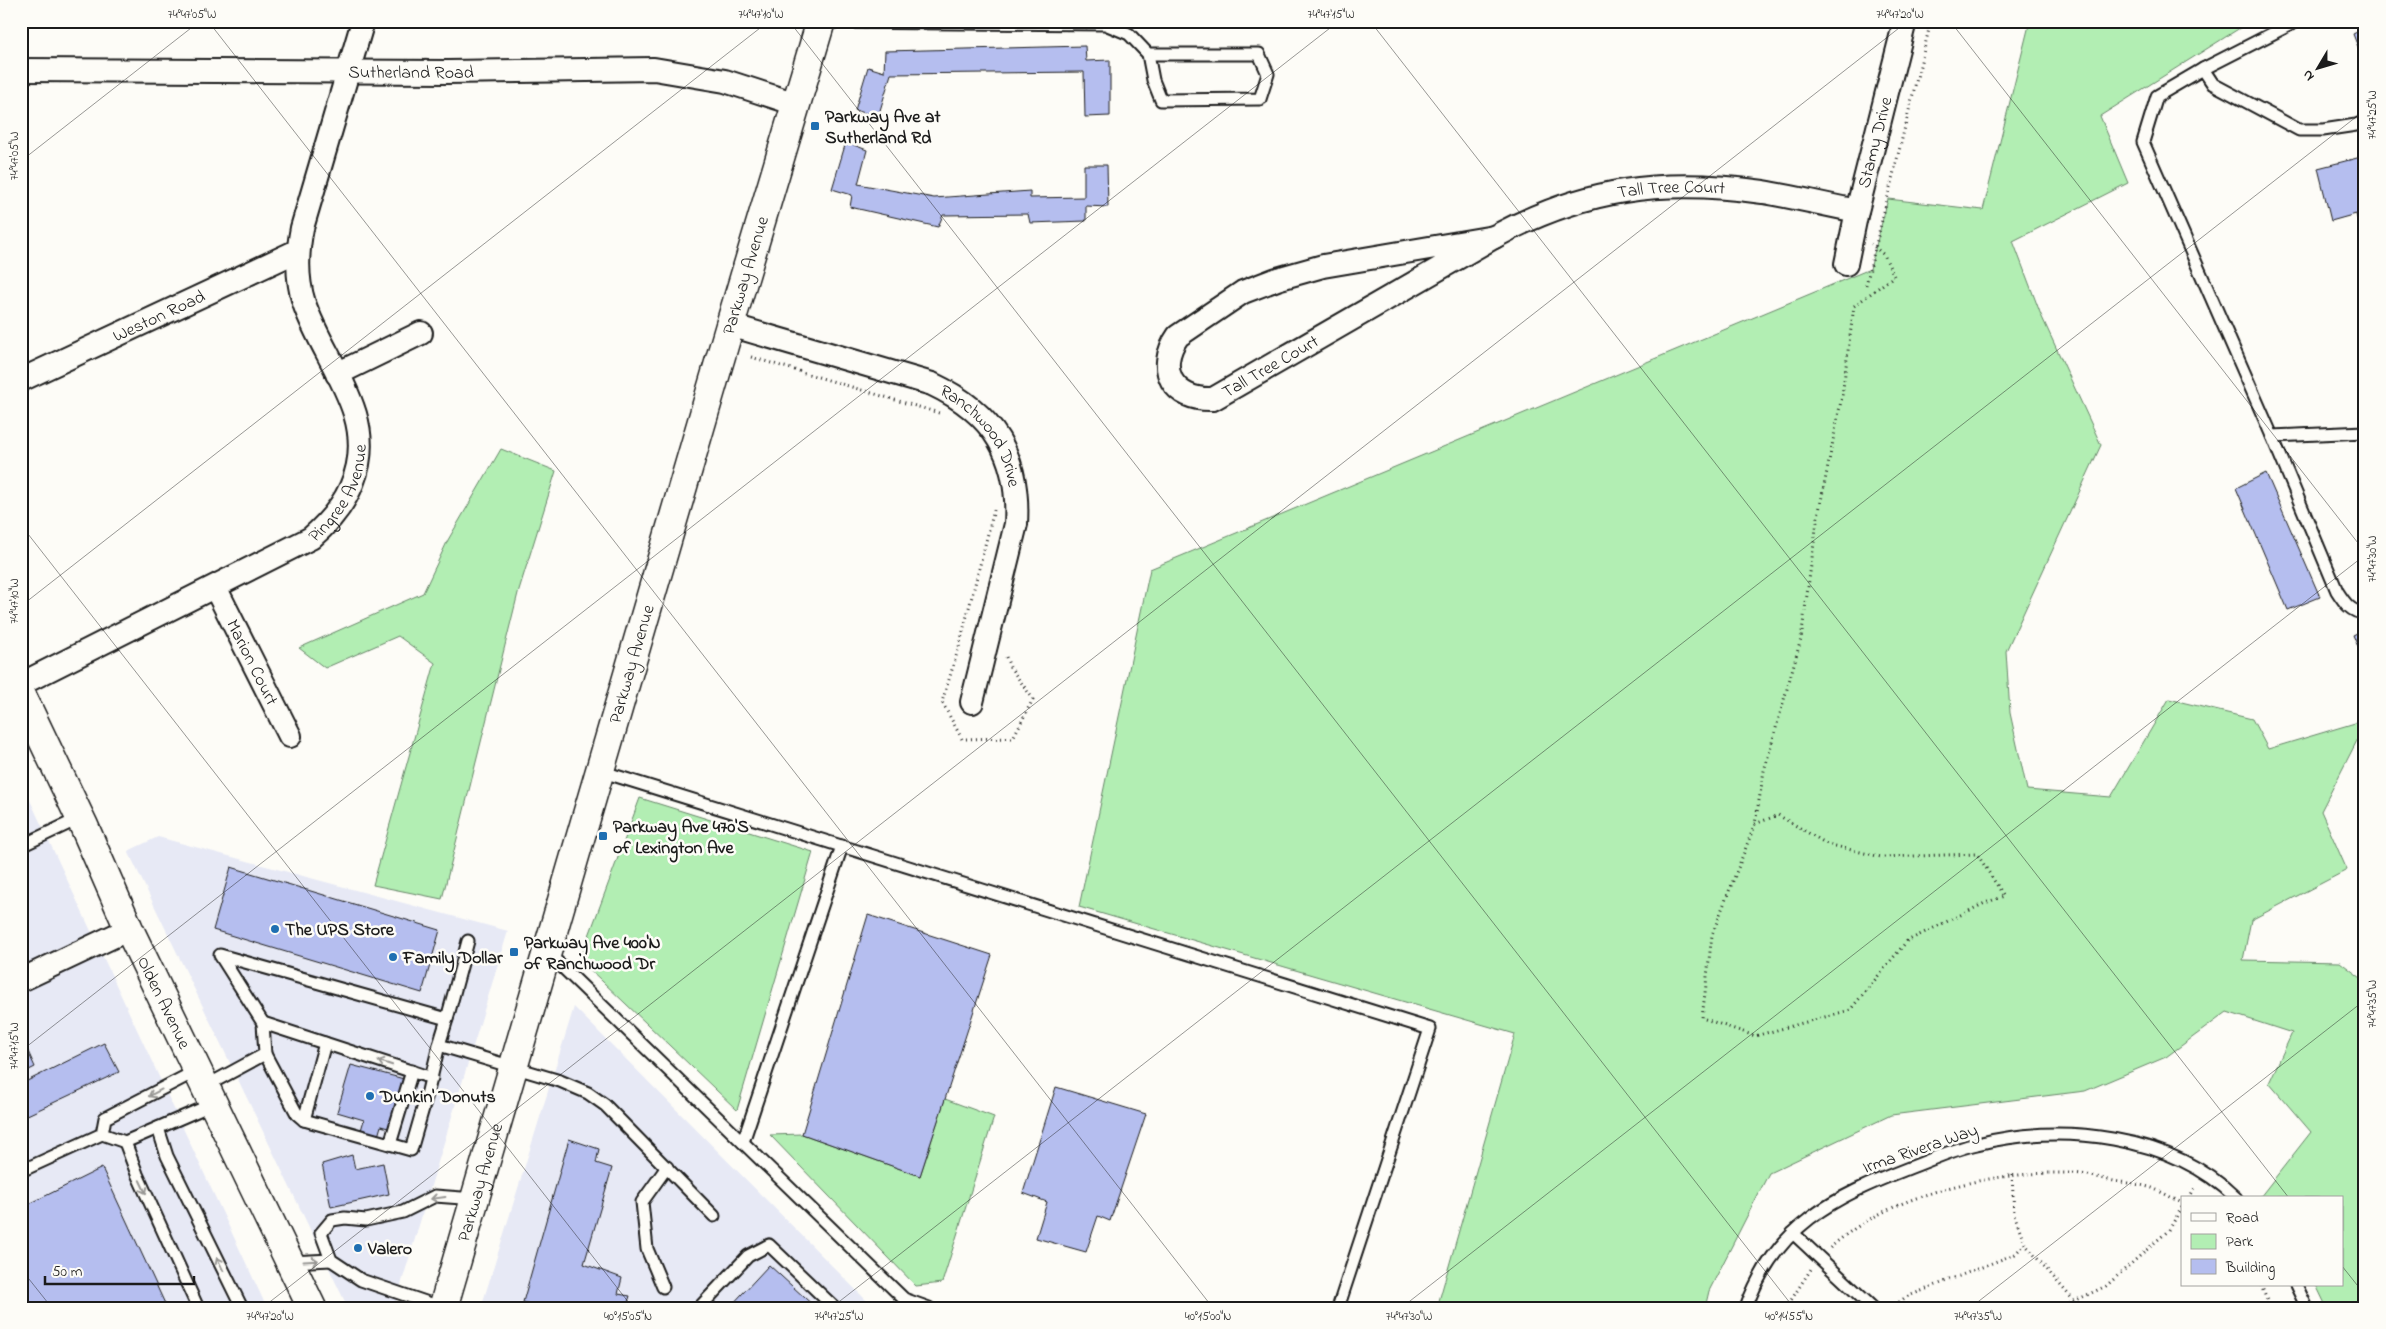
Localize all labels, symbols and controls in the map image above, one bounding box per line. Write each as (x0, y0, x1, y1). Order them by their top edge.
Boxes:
text: 74°47'05"W (168, 6, 216, 24)
text: 74°47'10"W (738, 6, 784, 24)
text: 74°47'15"W (1307, 6, 1355, 24)
text: 74°47'20"W (1876, 6, 1924, 24)
north arrow (2294, 42, 2344, 92)
street label: Sutherland Road (348, 61, 474, 87)
text: N (2298, 65, 2320, 85)
text: 74°47'25"W (2364, 90, 2382, 140)
street label: Stamy Drive (1852, 93, 1901, 191)
place label: Parkway Ave at Sutherland Rd (825, 105, 941, 152)
marker: Parkway Ave at Sutherland Rd (809, 120, 821, 132)
text: 74°47'05"W (6, 132, 24, 180)
street label: Tall Tree Court (1616, 175, 1726, 207)
street label: Parkway Avenue (717, 213, 777, 338)
street label: Weston Road (109, 285, 210, 350)
street label: Tall Tree Court (1218, 329, 1324, 406)
street label: Ranchwood Drive (934, 379, 1026, 490)
street label: Pingree Avenue (303, 443, 375, 549)
text: 74°47'30"W (2364, 536, 2382, 582)
text: 74°47'10"W (6, 578, 24, 624)
street label: Parkway Avenue (603, 601, 663, 727)
street label: Marion Court (218, 615, 284, 711)
place label: Parkway Ave 470'S of Lexington Ave (613, 815, 749, 863)
marker: Parkway Ave 470'S of Lexington Ave (597, 830, 609, 842)
place label: The UPS Store (285, 918, 395, 944)
marker: The UPS Store (269, 923, 281, 935)
place label: Parkway Ave 400'N of Ranchwood Dr (524, 931, 661, 978)
place label: Family Dollar (402, 946, 503, 973)
marker: Parkway Ave 400'N of Ranchwood Dr (508, 946, 520, 958)
marker: Family Dollar (387, 951, 399, 963)
street label: Olden Avenue (129, 952, 196, 1055)
text: 74°47'35"W (2364, 980, 2382, 1028)
text: 74°47'15"W (6, 1022, 24, 1070)
one-way arrow (378, 1057, 394, 1067)
place label: Dunkin' Donuts (379, 1085, 496, 1111)
one-way arrow (148, 1088, 162, 1098)
marker: Dunkin' Donuts (364, 1090, 376, 1102)
street label: Irma Rivera Way (1860, 1118, 1982, 1182)
street label: Parkway Avenue (452, 1119, 512, 1245)
one-way arrow (138, 1179, 148, 1194)
one-way arrow (430, 1193, 446, 1203)
legend (2181, 1196, 2344, 1286)
text: Road (2226, 1207, 2259, 1229)
text: Park (2226, 1231, 2254, 1253)
place label: Valero (367, 1237, 412, 1263)
marker: Valero (352, 1242, 364, 1254)
scale bar (45, 1254, 194, 1286)
one-way arrow (302, 1256, 318, 1265)
one-way arrow (215, 1257, 224, 1272)
text: Building (2225, 1257, 2275, 1280)
text: 50 m (52, 1261, 83, 1283)
text: 74°47'20"W (246, 1308, 294, 1326)
text: 40°15'05"N (604, 1308, 652, 1326)
text: 74°47'25"W (814, 1308, 864, 1326)
text: 40°15'00"N (1185, 1308, 1231, 1326)
text: 74°47'30"W (1386, 1308, 1432, 1326)
text: 40°14'55"N (1765, 1308, 1813, 1326)
text: 74°47'35"W (1954, 1308, 2002, 1326)

